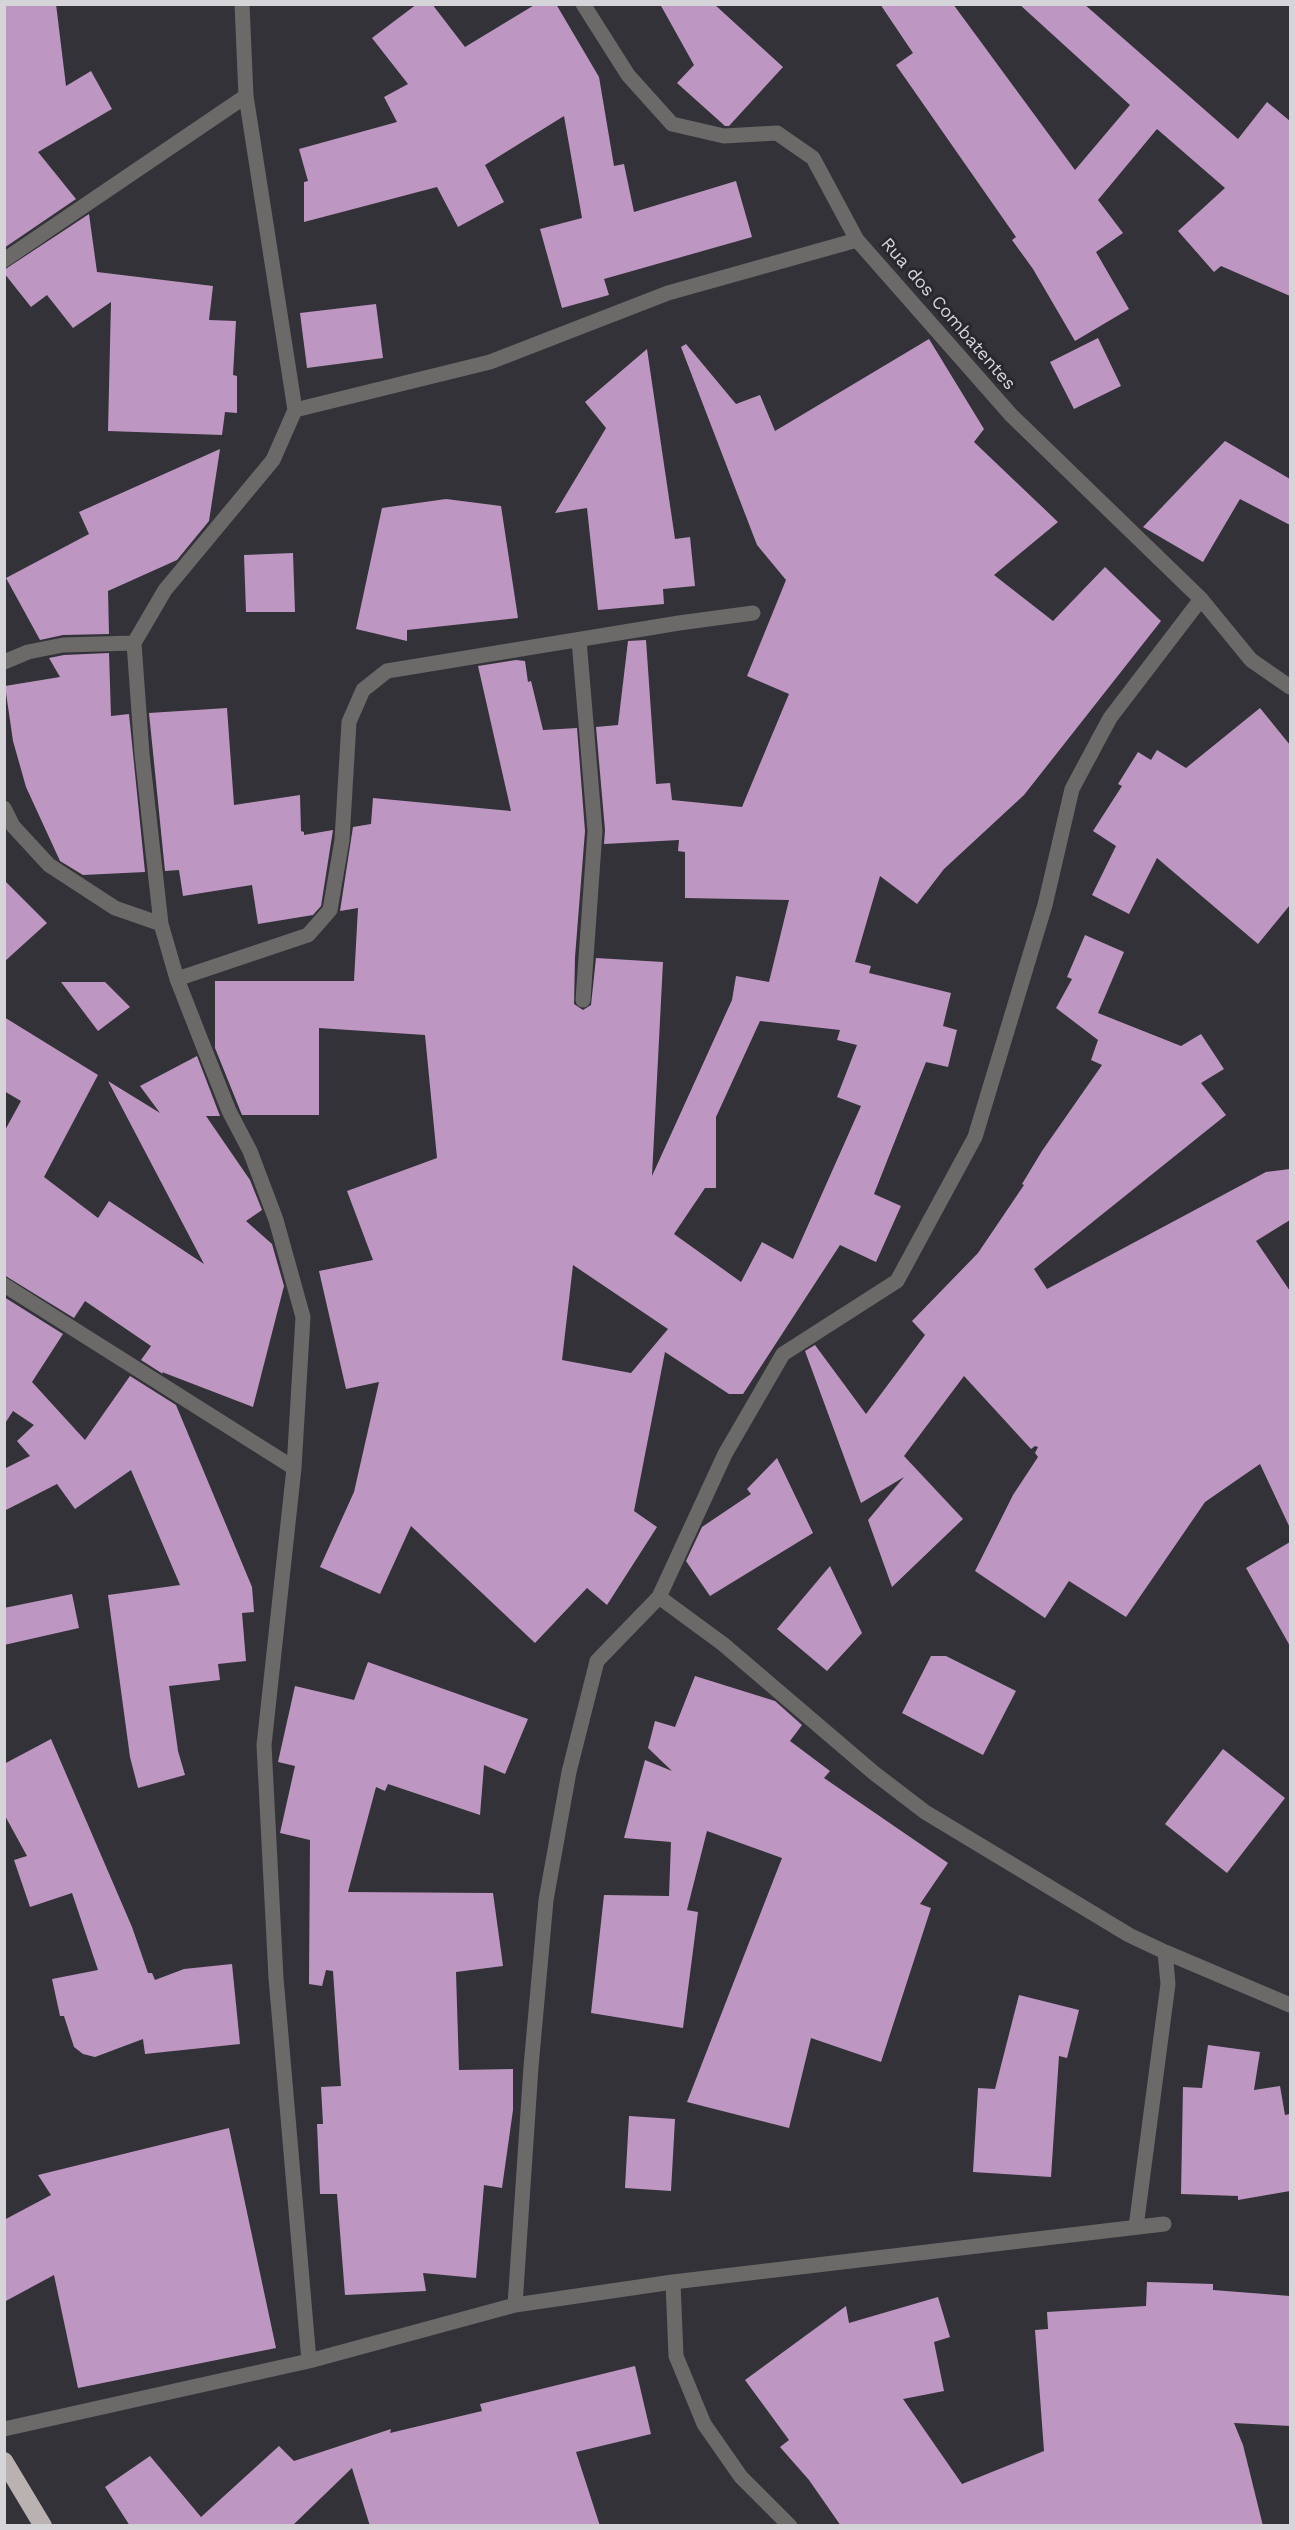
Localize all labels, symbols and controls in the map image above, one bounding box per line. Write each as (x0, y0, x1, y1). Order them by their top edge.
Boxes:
street label: Rua dos Combatentes (876, 233, 1020, 395)

